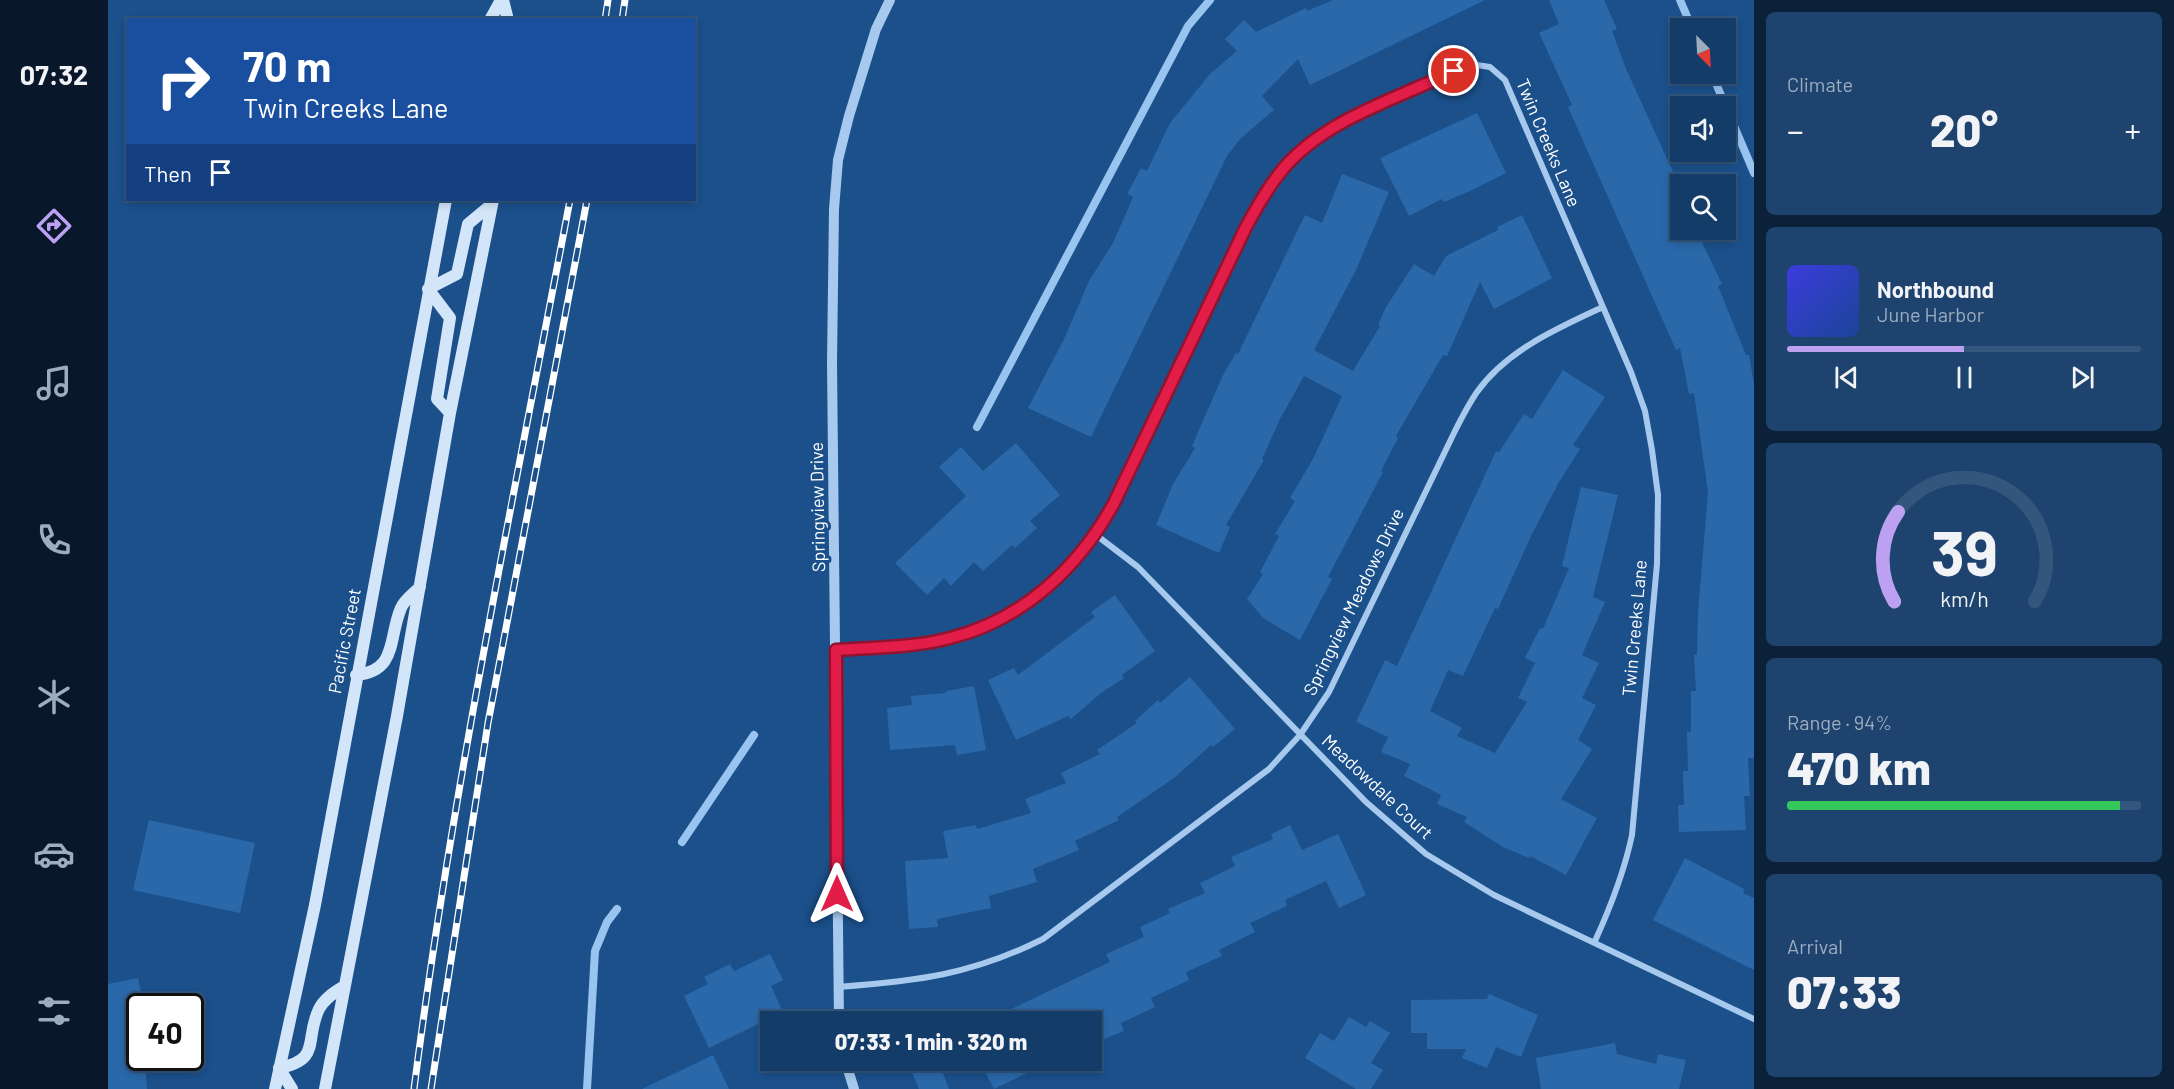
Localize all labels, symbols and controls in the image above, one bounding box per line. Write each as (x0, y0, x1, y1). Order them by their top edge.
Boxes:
north arrow (1670, 18, 1736, 84)
map controls (1670, 18, 1736, 240)
text: 70 m (243, 40, 331, 90)
icon: right (144, 42, 222, 120)
pin (1428, 45, 1479, 96)
icon: arrive (1437, 54, 1470, 87)
text: 07:32 (20, 58, 88, 90)
text: Climate (1787, 72, 1853, 96)
street label: Twin Creeks Lane (1512, 75, 1586, 210)
text: Twin Creeks Lane (243, 91, 448, 123)
button: sound (1670, 96, 1736, 162)
text: 20° (1930, 102, 1998, 156)
text: − (1787, 110, 1804, 150)
text: + (2125, 110, 2141, 150)
icon: arrive (204, 156, 237, 189)
text: Then (144, 160, 192, 186)
button: search (1670, 174, 1736, 240)
icon: directions (33, 205, 75, 247)
text: Northbound (1877, 276, 1994, 302)
text: June Harbor (1877, 302, 1984, 326)
icon: previous (1830, 361, 1863, 394)
icon: pause (1948, 361, 1981, 394)
icon: next (2066, 361, 2099, 394)
icon: music (33, 362, 75, 404)
street label: Springview Drive (805, 442, 829, 572)
street label: Springview Meadows Drive (1298, 504, 1408, 699)
text: 39 (1931, 514, 1997, 588)
icon: phone (33, 519, 75, 561)
street label: Twin Creeks Lane (1617, 559, 1651, 697)
street label: Pacific Street (323, 586, 365, 695)
text: km/h (1940, 586, 1988, 611)
icon: climate (33, 676, 75, 718)
text: Range · 94% (1787, 710, 1892, 734)
street label: Meadowdale Court (1318, 729, 1438, 843)
text: 470 km (1787, 740, 1931, 794)
icon: car (33, 833, 75, 875)
position arrow (805, 862, 869, 926)
text: Arrival (1787, 934, 1843, 958)
text: 07:33 (1787, 964, 1901, 1018)
icon: filters (33, 990, 75, 1032)
speed limit sign: 40 (126, 993, 204, 1071)
text: 07:33 · 1 min · 320 m (835, 1028, 1027, 1054)

